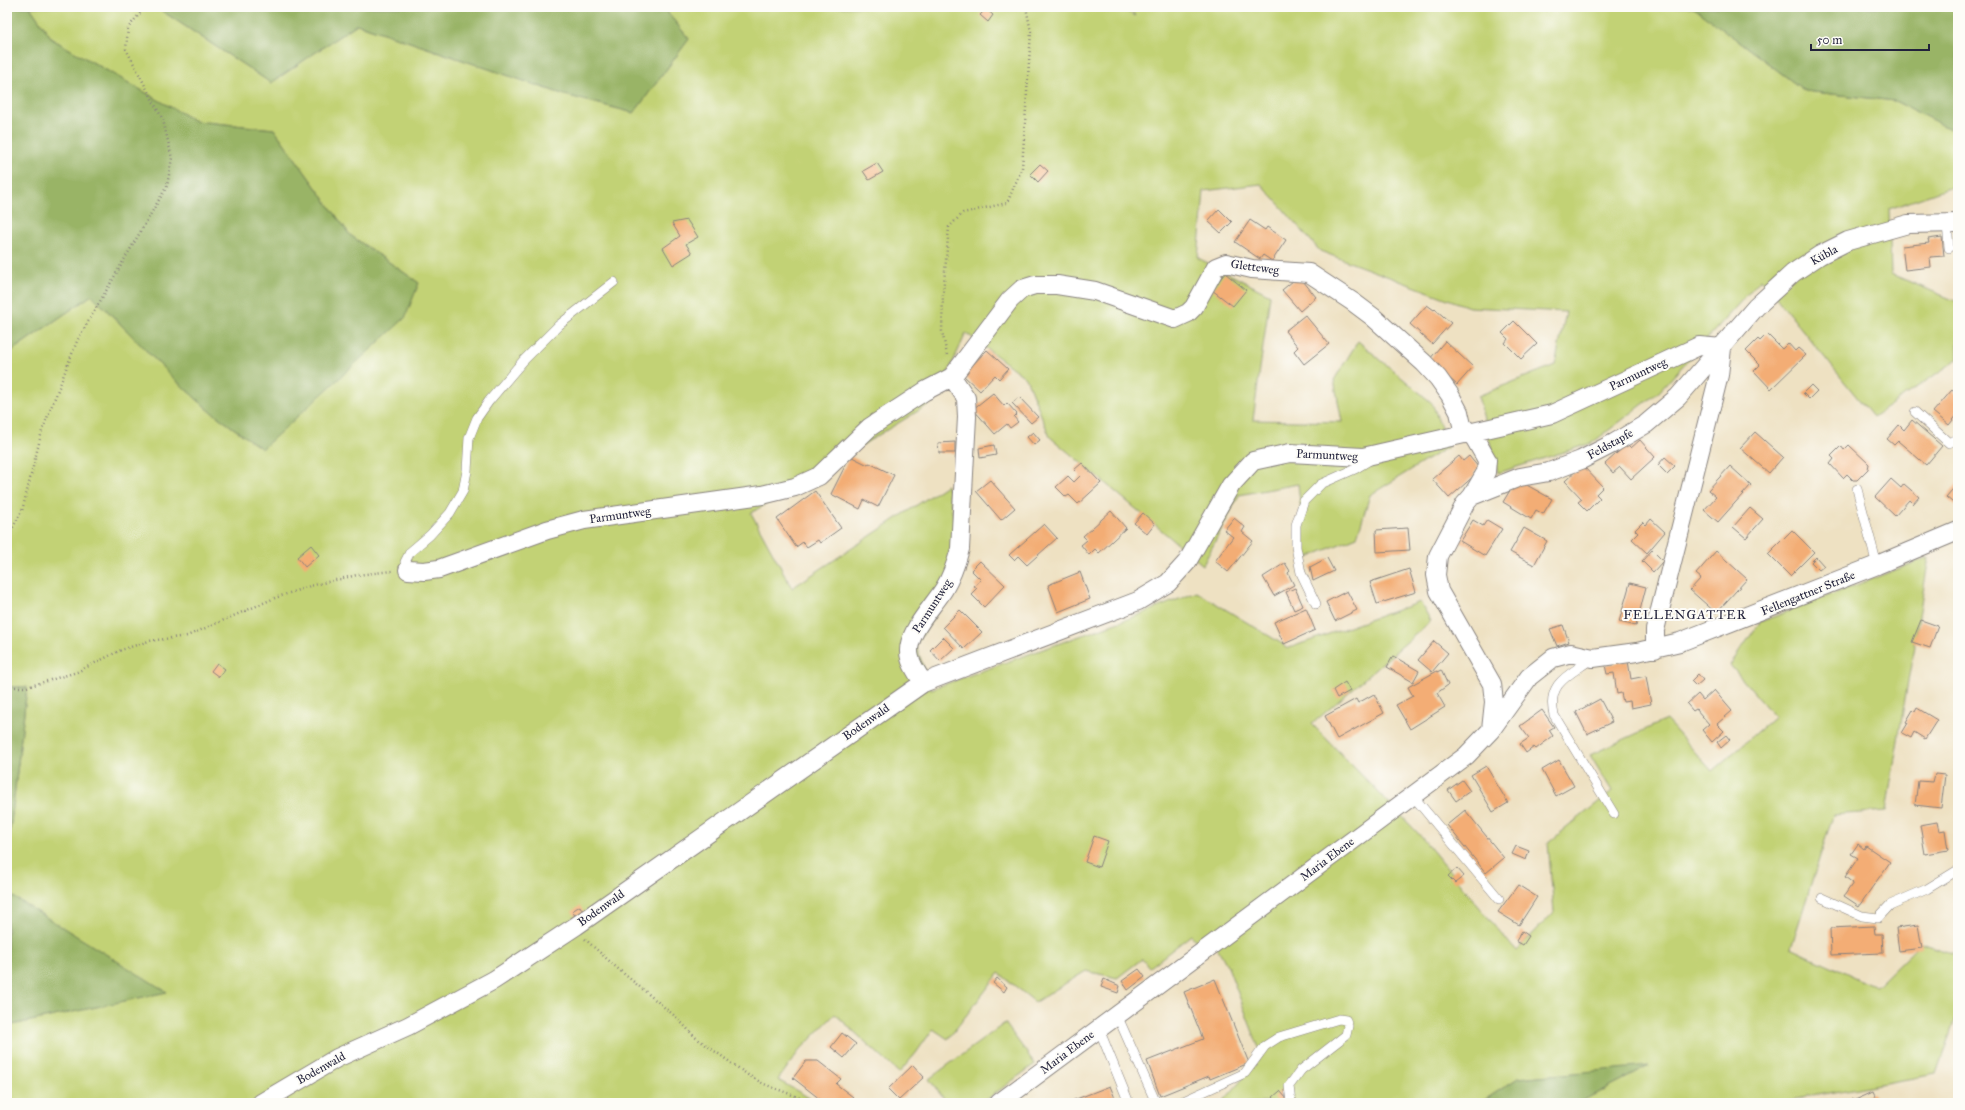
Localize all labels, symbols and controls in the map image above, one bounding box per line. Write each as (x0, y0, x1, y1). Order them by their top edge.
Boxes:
scale bar (1811, 26, 1929, 52)
text: 50 m (1817, 33, 1842, 47)
street label: Kübla (1808, 241, 1841, 268)
street label: Gletteweg (1230, 257, 1281, 278)
street label: Parmuntweg (1607, 354, 1670, 394)
street label: Feldstapfe (1585, 426, 1635, 462)
street label: Parmuntweg (1296, 446, 1359, 465)
street label: Parmuntweg (588, 504, 652, 527)
street label: Fellengattner Straße (1759, 568, 1857, 619)
street label: Parmuntweg (909, 576, 956, 636)
district label: FELLENGATTER (1623, 607, 1747, 623)
street label: Bodenwald (840, 701, 892, 743)
street label: Maria Ebene (1297, 834, 1357, 884)
street label: Bodenwald (575, 887, 627, 929)
street label: Maria Ebene (1037, 1027, 1097, 1077)
street label: Bodenwald (294, 1049, 348, 1087)

